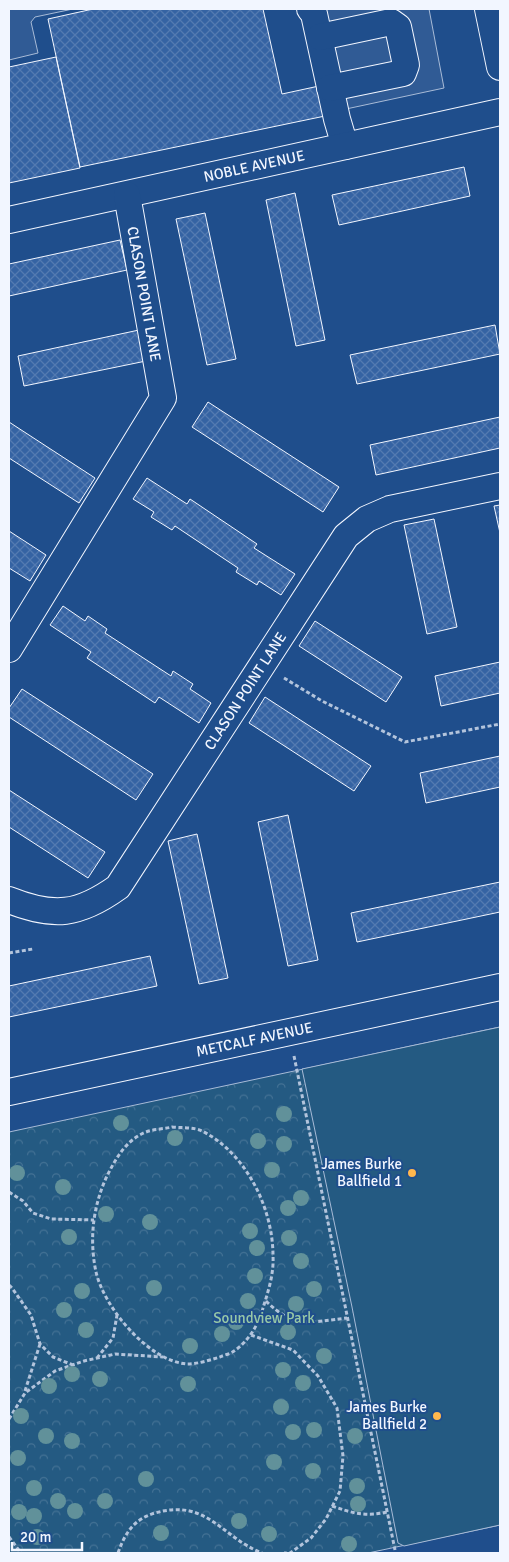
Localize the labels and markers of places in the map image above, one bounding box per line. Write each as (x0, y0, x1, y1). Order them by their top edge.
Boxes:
place label: James Burke Ballfield 1 (321, 1155, 402, 1190)
marker: James Burke Ballfield 1 (406, 1167, 418, 1179)
place label: James Burke Ballfield 2 (346, 1398, 427, 1433)
marker: James Burke Ballfield 2 (431, 1410, 443, 1422)

